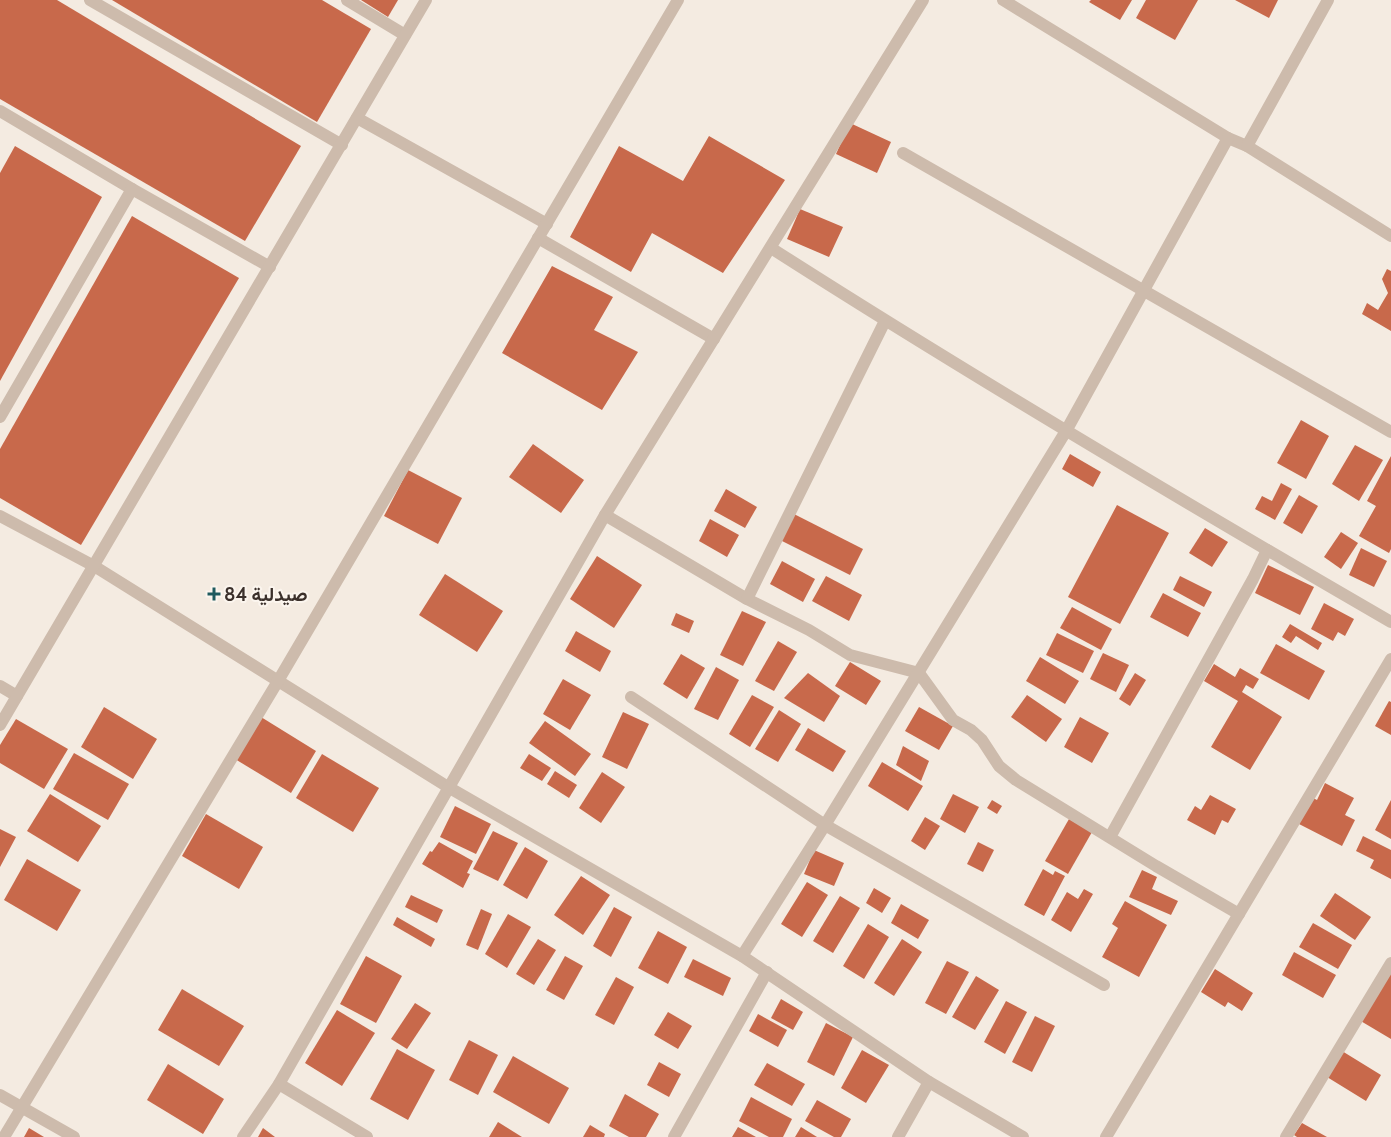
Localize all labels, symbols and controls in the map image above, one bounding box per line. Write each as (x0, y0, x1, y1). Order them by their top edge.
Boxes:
place label: 84 صيدلية (224, 583, 308, 606)
marker: 84 صيدلية (208, 588, 220, 600)

